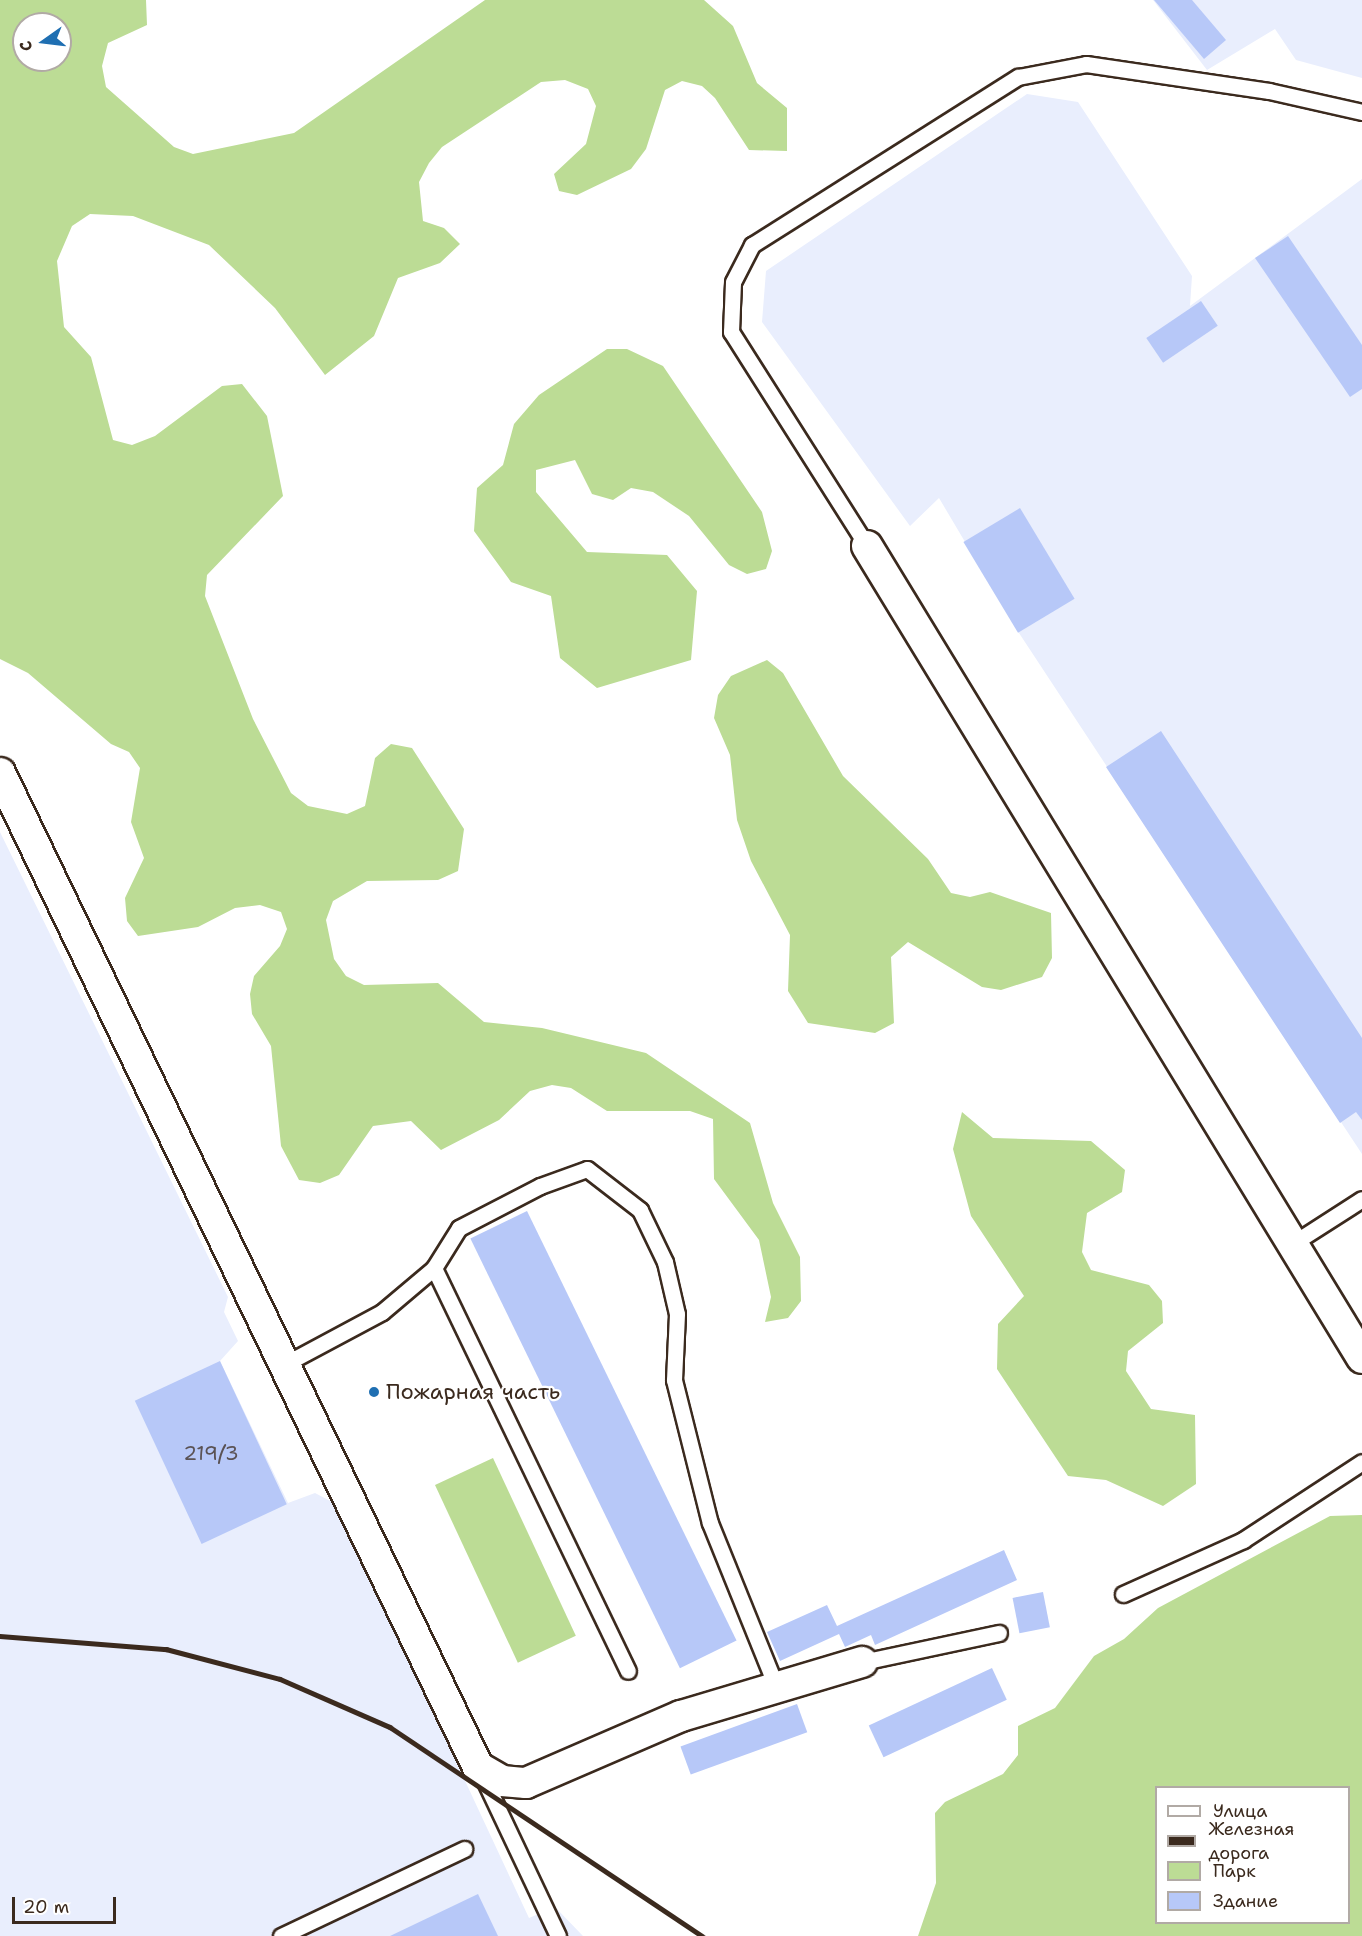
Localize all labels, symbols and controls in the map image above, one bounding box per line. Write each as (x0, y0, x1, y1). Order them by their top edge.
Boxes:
north arrow (12, 12, 72, 72)
text: С (15, 39, 37, 53)
place label: Пожарная часть (386, 1379, 560, 1405)
marker: Пожарная часть (367, 1385, 381, 1399)
house number: 219/3 (183, 1441, 239, 1465)
legend (1155, 1786, 1350, 1924)
text: Улица (1213, 1799, 1267, 1823)
text: Железная дорога (1208, 1817, 1294, 1865)
text: Парк (1213, 1859, 1256, 1883)
scale bar (15, 1885, 118, 1923)
text: Здание (1213, 1889, 1278, 1913)
text: 20 m (23, 1895, 69, 1919)

